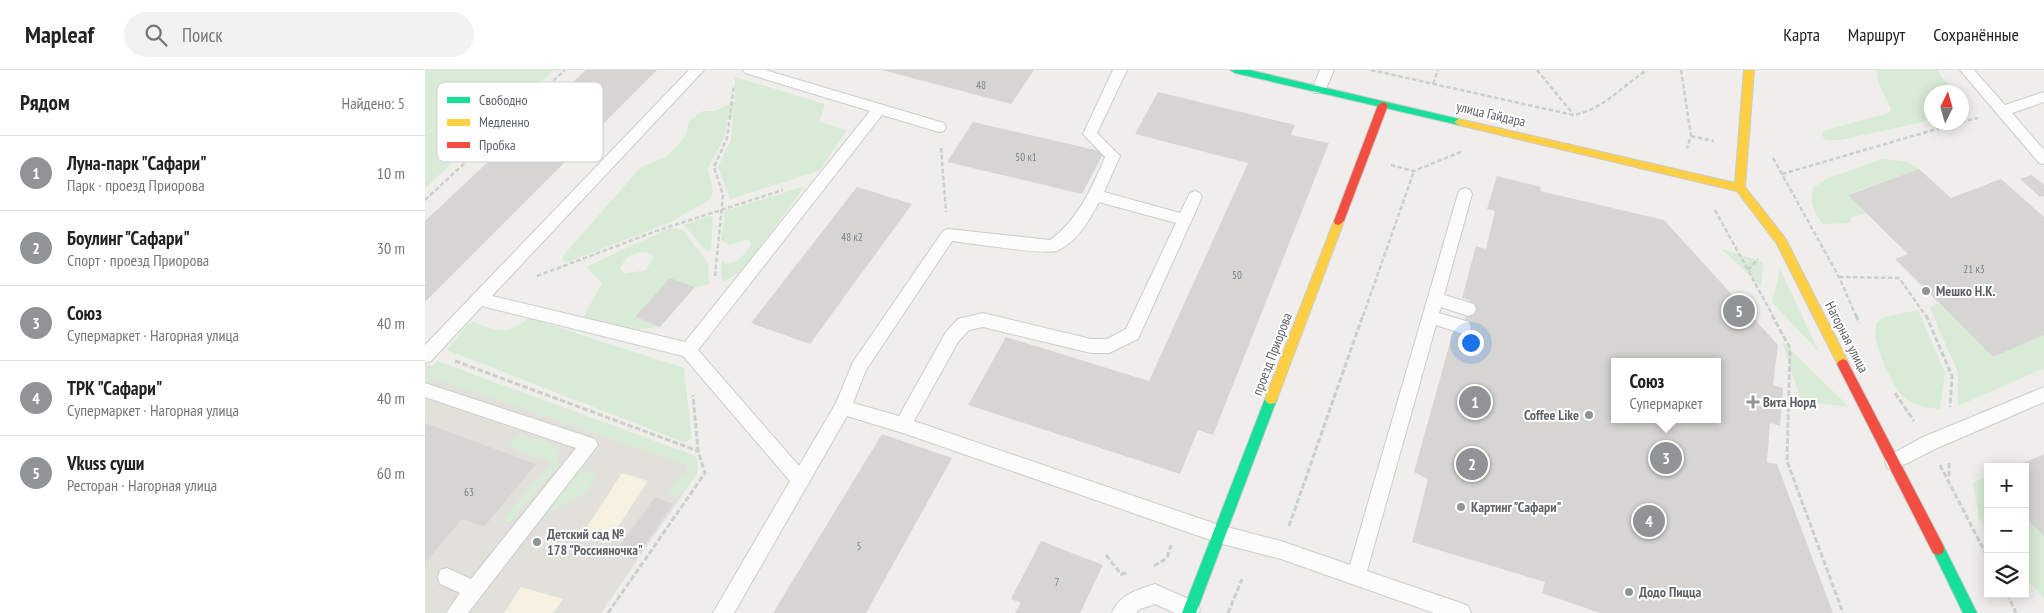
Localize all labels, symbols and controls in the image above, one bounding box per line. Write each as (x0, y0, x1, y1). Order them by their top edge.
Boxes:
search box (124, 12, 474, 57)
text: Mapleaf (25, 19, 94, 50)
icon: search (142, 21, 170, 49)
text: Поиск (182, 23, 223, 47)
text: Карта (1783, 23, 1820, 46)
text: Маршрут (1848, 23, 1905, 46)
text: Сохранённые (1933, 23, 2019, 46)
house number: 48 (976, 78, 986, 92)
legend (437, 82, 603, 162)
north arrow (1924, 85, 1969, 130)
text: Рядом (20, 89, 70, 116)
text: Свободно (479, 91, 527, 109)
text: Найдено: 5 (342, 93, 405, 113)
street label: улица Гайдара (1455, 97, 1527, 131)
text: Медленно (479, 113, 530, 131)
text: Пробка (479, 136, 516, 154)
house number: 50 к1 (1015, 150, 1037, 164)
text: Луна-парк "Сафари" (67, 151, 207, 175)
text: 1 (32, 163, 40, 183)
text: 10 m (377, 163, 405, 183)
text: Парк · проезд Приорова (67, 175, 205, 195)
text: Боулинг "Сафари" (67, 226, 190, 250)
house number: 48 к2 (841, 230, 863, 244)
text: 2 (32, 238, 40, 258)
text: 30 m (377, 238, 405, 258)
text: Спорт · проезд Приорова (67, 250, 209, 270)
house number: 21 к3 (1963, 262, 1985, 276)
house number: 50 (1232, 268, 1242, 282)
place label: Мешко Н.К. (1936, 282, 1995, 300)
marker: Мешко Н.К. (1920, 285, 1932, 297)
pin: 5 (1723, 292, 1755, 330)
street label: Нагорная улица (1821, 298, 1873, 376)
text: Союз (67, 301, 102, 325)
street label: проезд Приорова (1248, 310, 1296, 398)
text: 3 (32, 313, 40, 333)
text: 40 m (377, 313, 405, 333)
text: Супермаркет · Нагорная улица (67, 325, 239, 345)
your location (1458, 330, 1484, 356)
popup (1611, 358, 1721, 423)
text: Союз (1629, 369, 1664, 393)
text: ТРК "Сафари" (67, 376, 162, 400)
pin: 1 (1459, 383, 1491, 421)
text: 4 (32, 388, 40, 408)
text: 40 m (377, 388, 405, 408)
text: Супермаркет (1629, 393, 1703, 413)
place label: Вита Норд (1763, 393, 1817, 411)
marker: Вита Норд (1747, 396, 1759, 408)
text: Супермаркет · Нагорная улица (67, 400, 239, 420)
place label: Coffee Like (1524, 406, 1579, 424)
marker: Coffee Like (1583, 409, 1595, 421)
pin: 3 (1650, 439, 1682, 477)
pin: 2 (1456, 445, 1488, 483)
text: Vkuss суши (67, 451, 144, 475)
text: 5 (32, 463, 40, 483)
text: 60 m (377, 463, 405, 483)
map controls (1984, 463, 2029, 598)
button: + (1984, 463, 2029, 508)
text: Ресторан · Нагорная улица (67, 475, 217, 495)
house number: 63 (464, 485, 474, 499)
place label: Картинг "Сафари" (1471, 498, 1562, 516)
marker: Картинг "Сафари" (1455, 501, 1467, 513)
pin: 4 (1633, 502, 1665, 540)
button: − (1984, 508, 2029, 553)
place label: Детский сад № 178 "Россияночка" (547, 525, 643, 559)
marker: Детский сад № 178 "Россияночка" (531, 536, 543, 548)
house number: 5 (857, 539, 862, 553)
button: layers (1984, 553, 2029, 598)
house number: 7 (1055, 575, 1060, 589)
place label: Додо Пицца (1639, 583, 1702, 601)
marker: Додо Пицца (1623, 586, 1635, 598)

